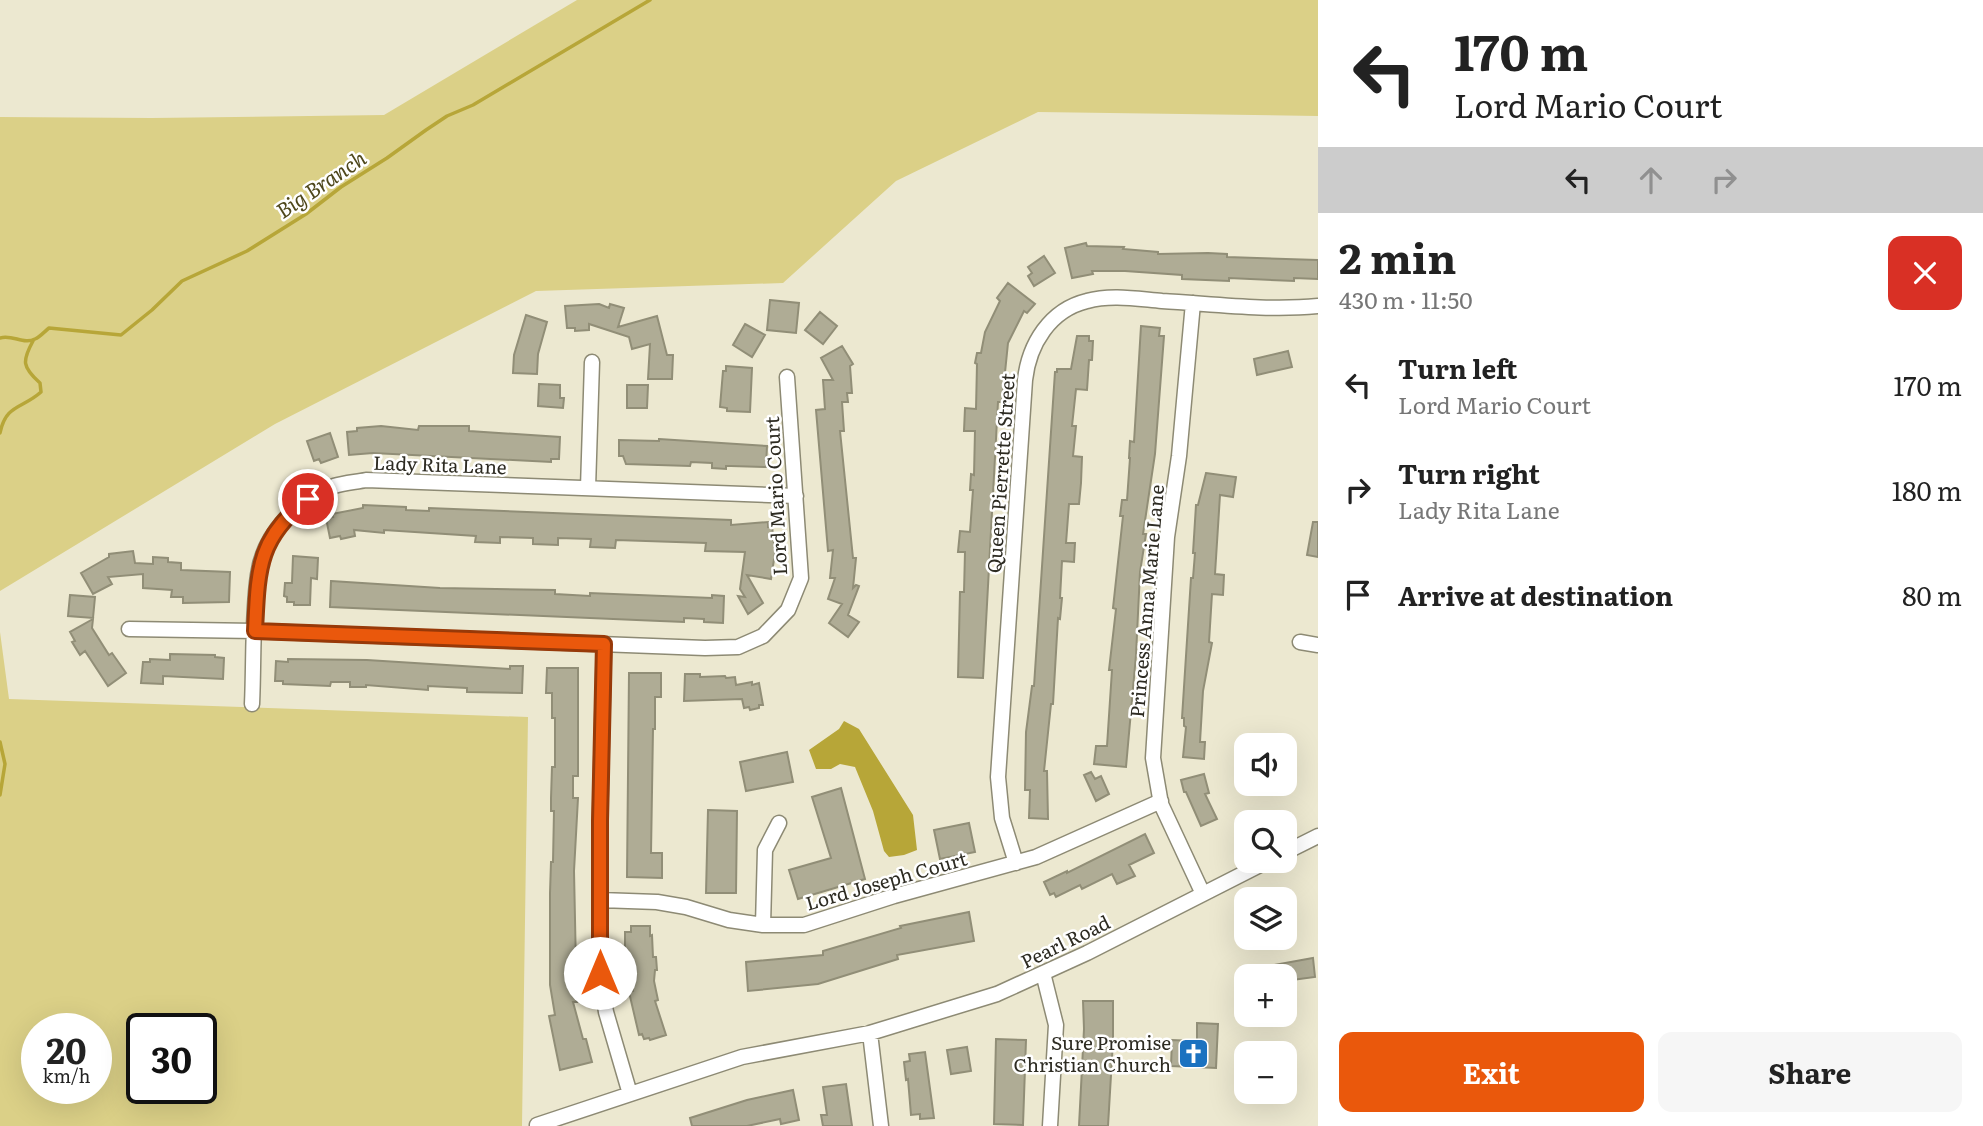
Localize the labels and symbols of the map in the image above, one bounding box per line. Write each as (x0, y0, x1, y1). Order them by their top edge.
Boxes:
water label: Big Branch (269, 141, 372, 225)
street label: Queen Pierrette Street (979, 372, 1021, 574)
street label: Lord Mario Court (757, 415, 793, 576)
street label: Lady Rita Lane (373, 448, 507, 480)
pin (278, 469, 338, 529)
street label: Princess Anna Marie Lane (1122, 483, 1170, 719)
street label: Lord Joseph Court (802, 843, 970, 916)
street label: Pearl Road (1016, 907, 1115, 975)
position arrow (563, 936, 637, 1010)
speed limit sign: 30 (126, 1013, 217, 1104)
place label: Sure Promise Christian Church (1013, 1028, 1171, 1078)
church icon: Sure Promise Christian Church (1177, 1036, 1211, 1070)

